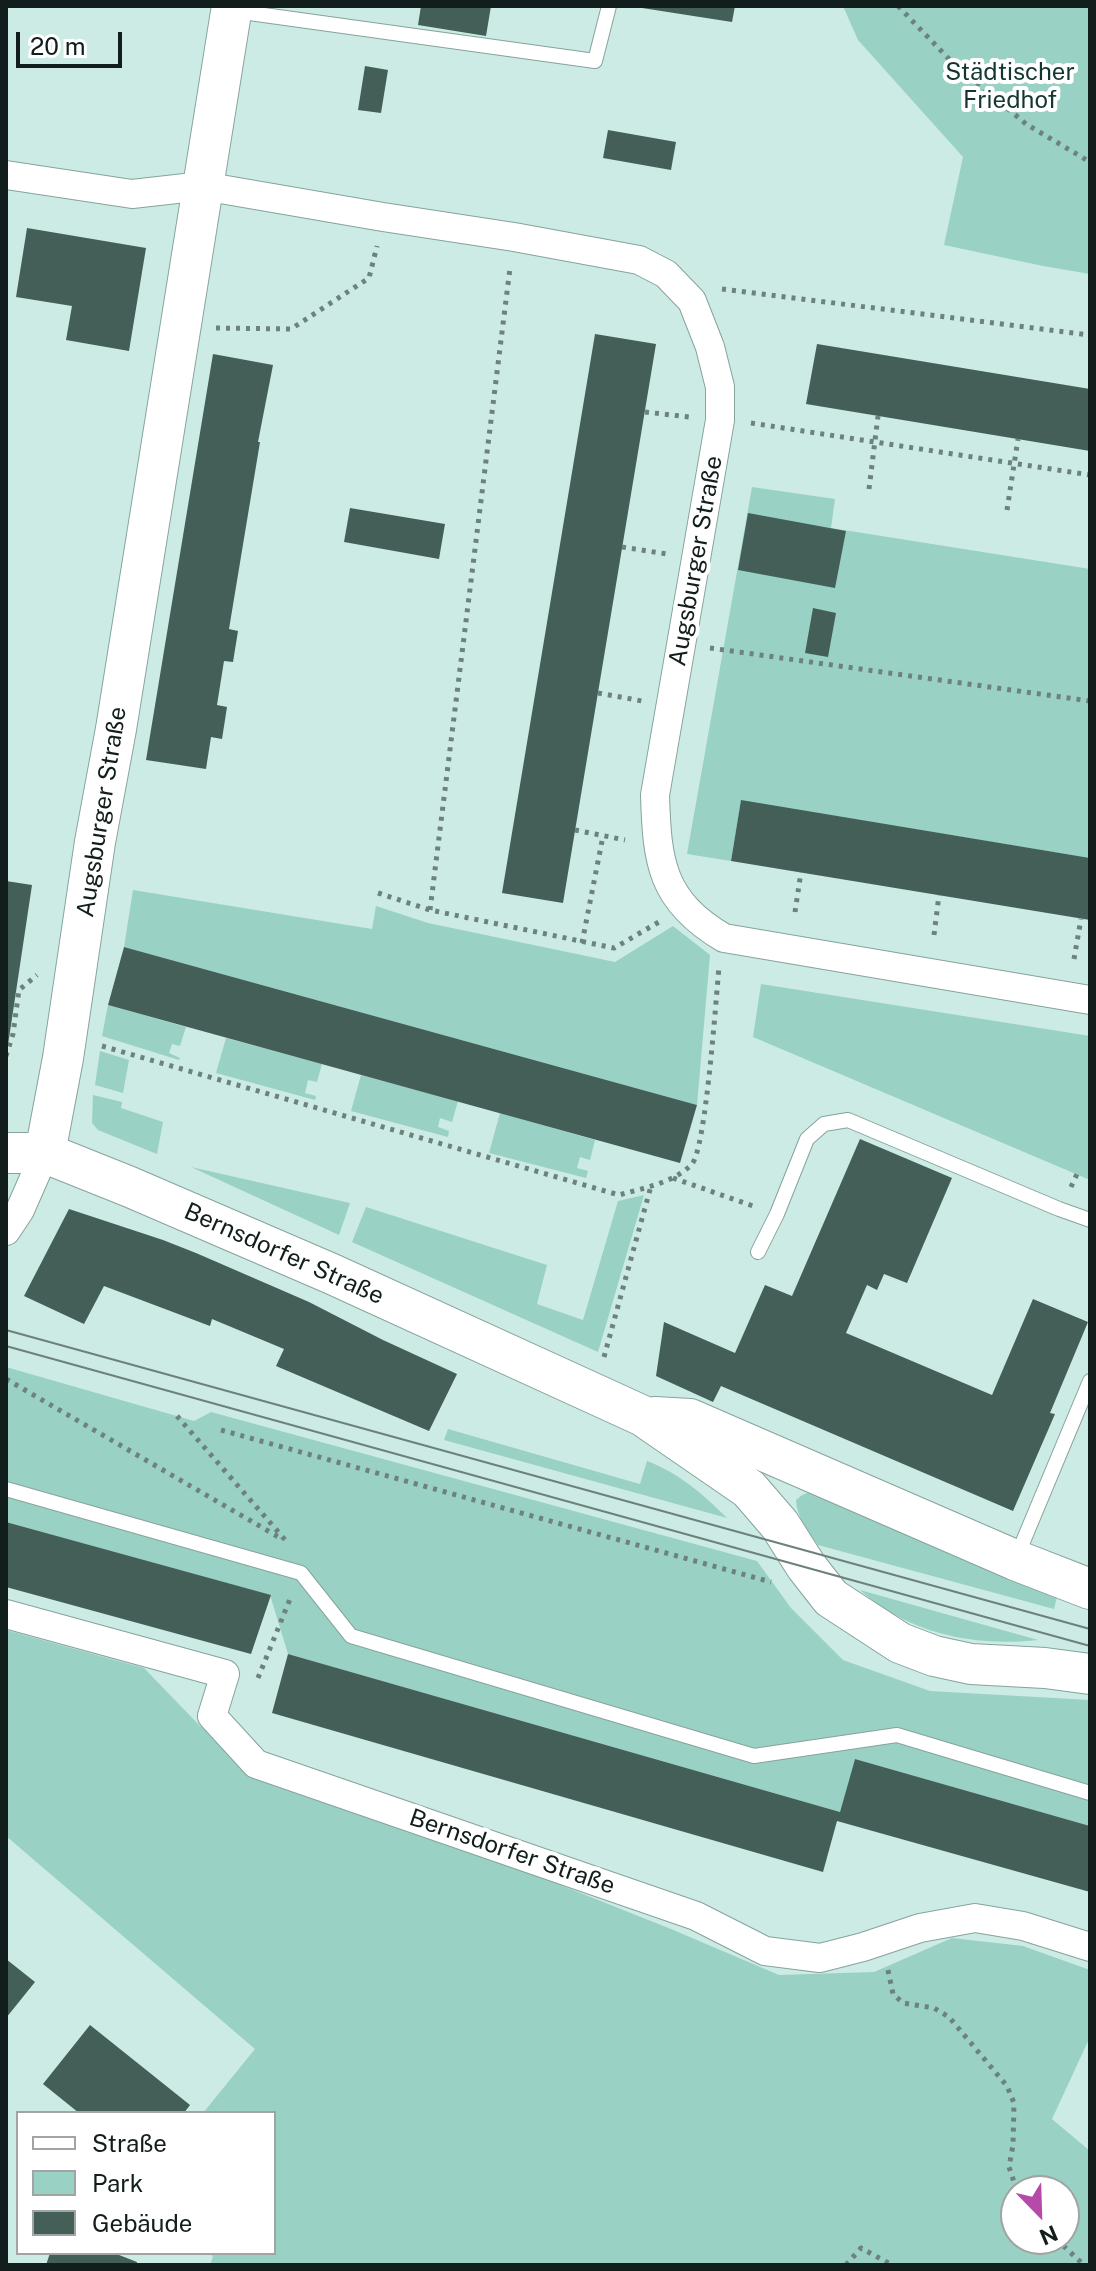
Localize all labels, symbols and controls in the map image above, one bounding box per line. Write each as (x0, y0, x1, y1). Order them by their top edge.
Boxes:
scale bar (20, 16, 126, 66)
text: 20 m (30, 32, 86, 60)
park label: Städtischer Friedhof (945, 59, 1075, 115)
street label: Augsburger Straße (663, 454, 729, 668)
street label: Augsburger Straße (71, 705, 133, 919)
street label: Bernsdorfer Straße (180, 1197, 388, 1311)
street label: Bernsdorfer Straße (405, 1803, 619, 1901)
legend (16, 2111, 276, 2255)
text: Straße (92, 2129, 167, 2157)
text: Park (92, 2169, 143, 2197)
north arrow (1000, 2175, 1080, 2255)
text: Gebäude (92, 2209, 192, 2237)
text: N (1036, 2220, 1062, 2251)

